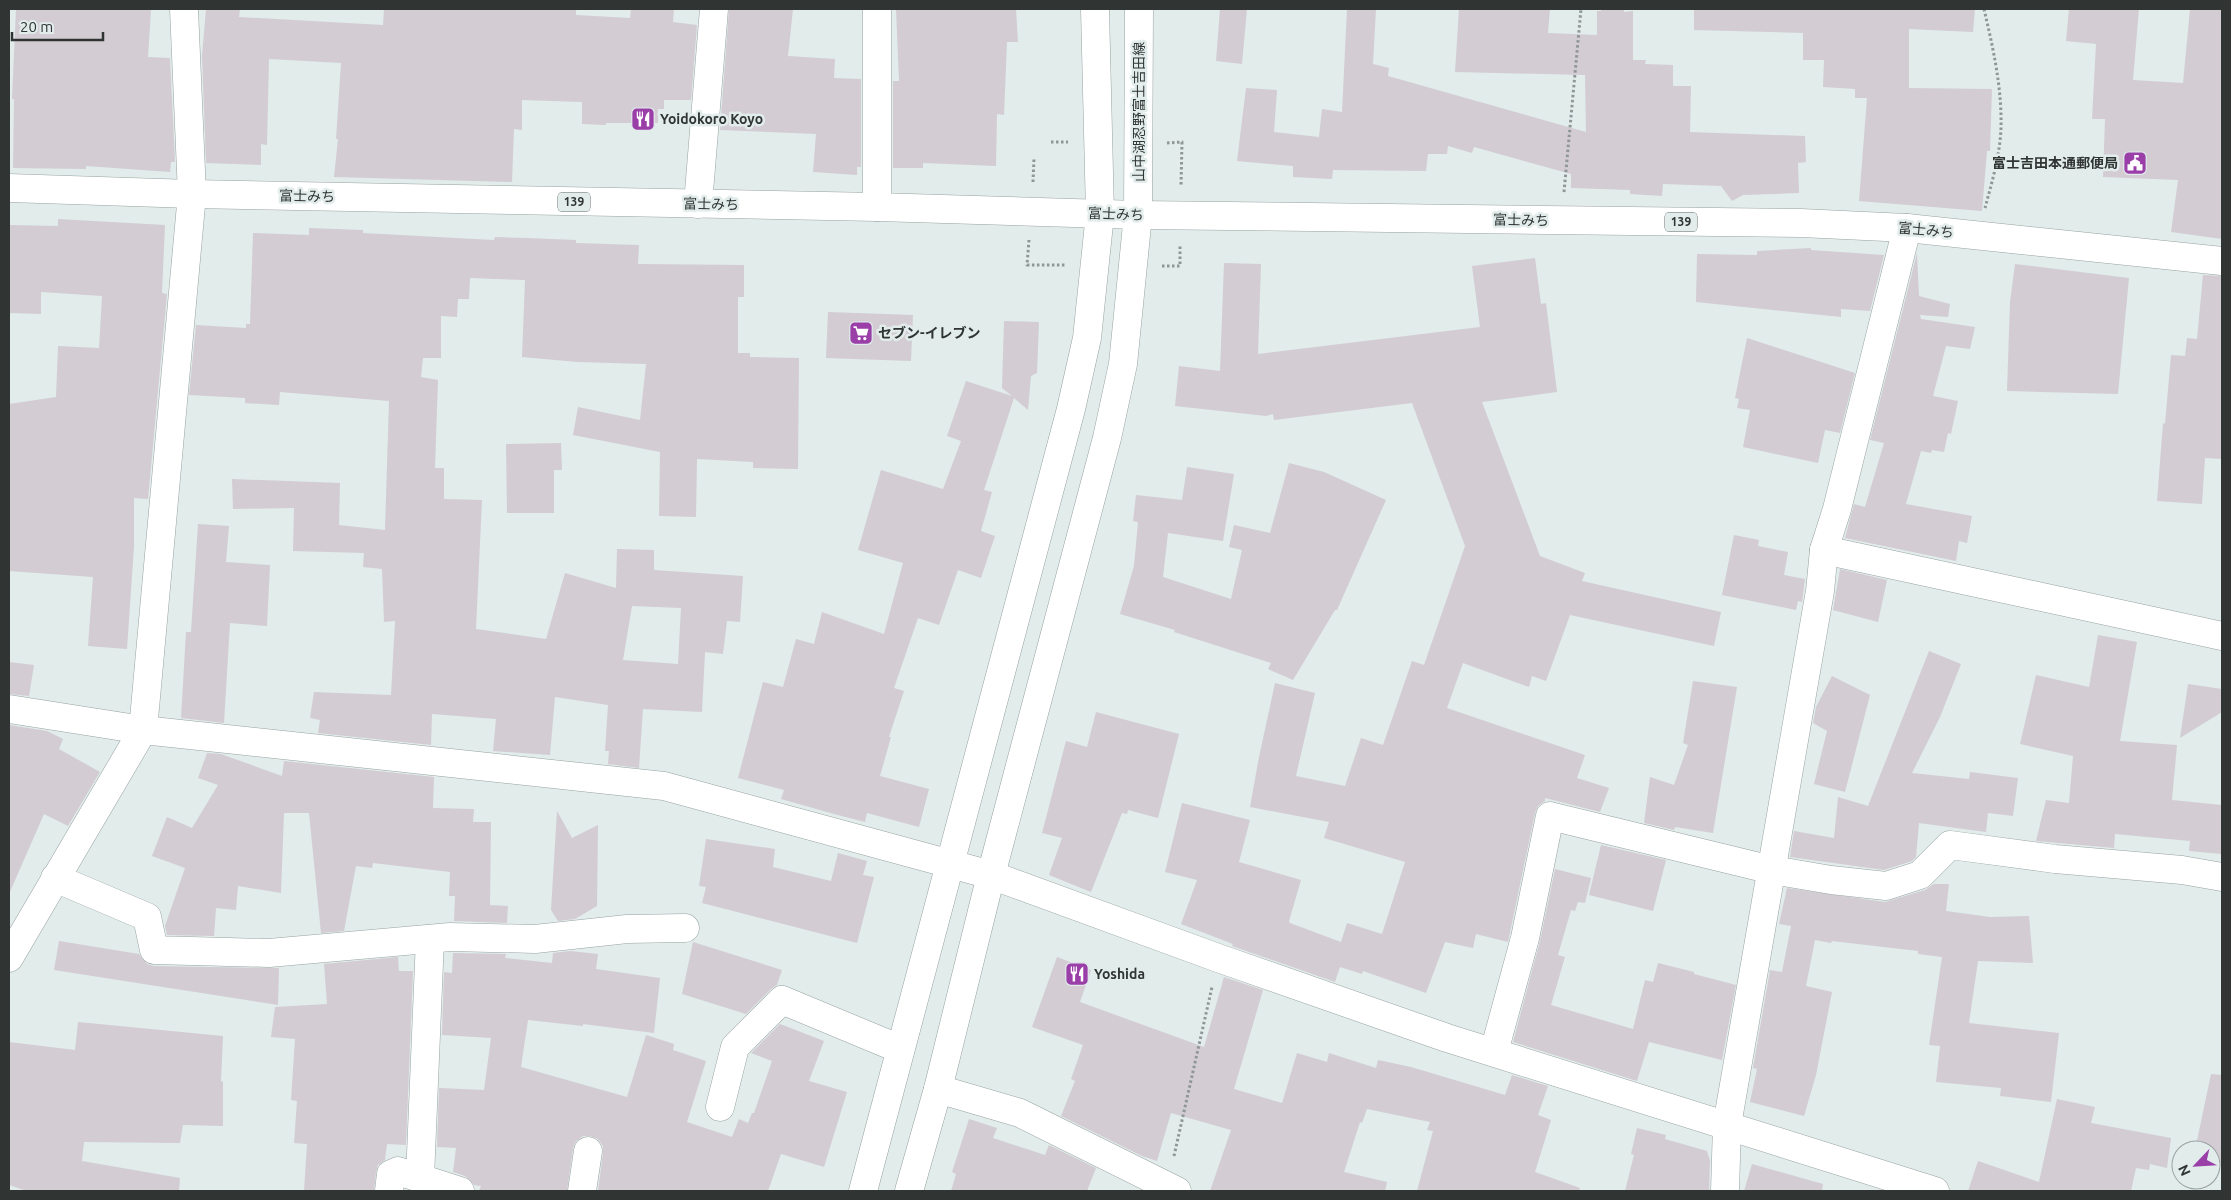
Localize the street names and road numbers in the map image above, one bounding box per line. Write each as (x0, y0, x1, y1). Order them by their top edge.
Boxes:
street label: 山中湖忍野富士吉田線 (1131, 42, 1147, 182)
street label: 富士みち (279, 188, 335, 204)
road number: 139 (558, 192, 590, 212)
street label: 富士みち (683, 196, 739, 212)
street label: 富士みち (1088, 205, 1144, 223)
street label: 富士みち (1493, 212, 1549, 228)
road number: 139 (1665, 212, 1697, 232)
street label: 富士みち (1897, 220, 1955, 240)

